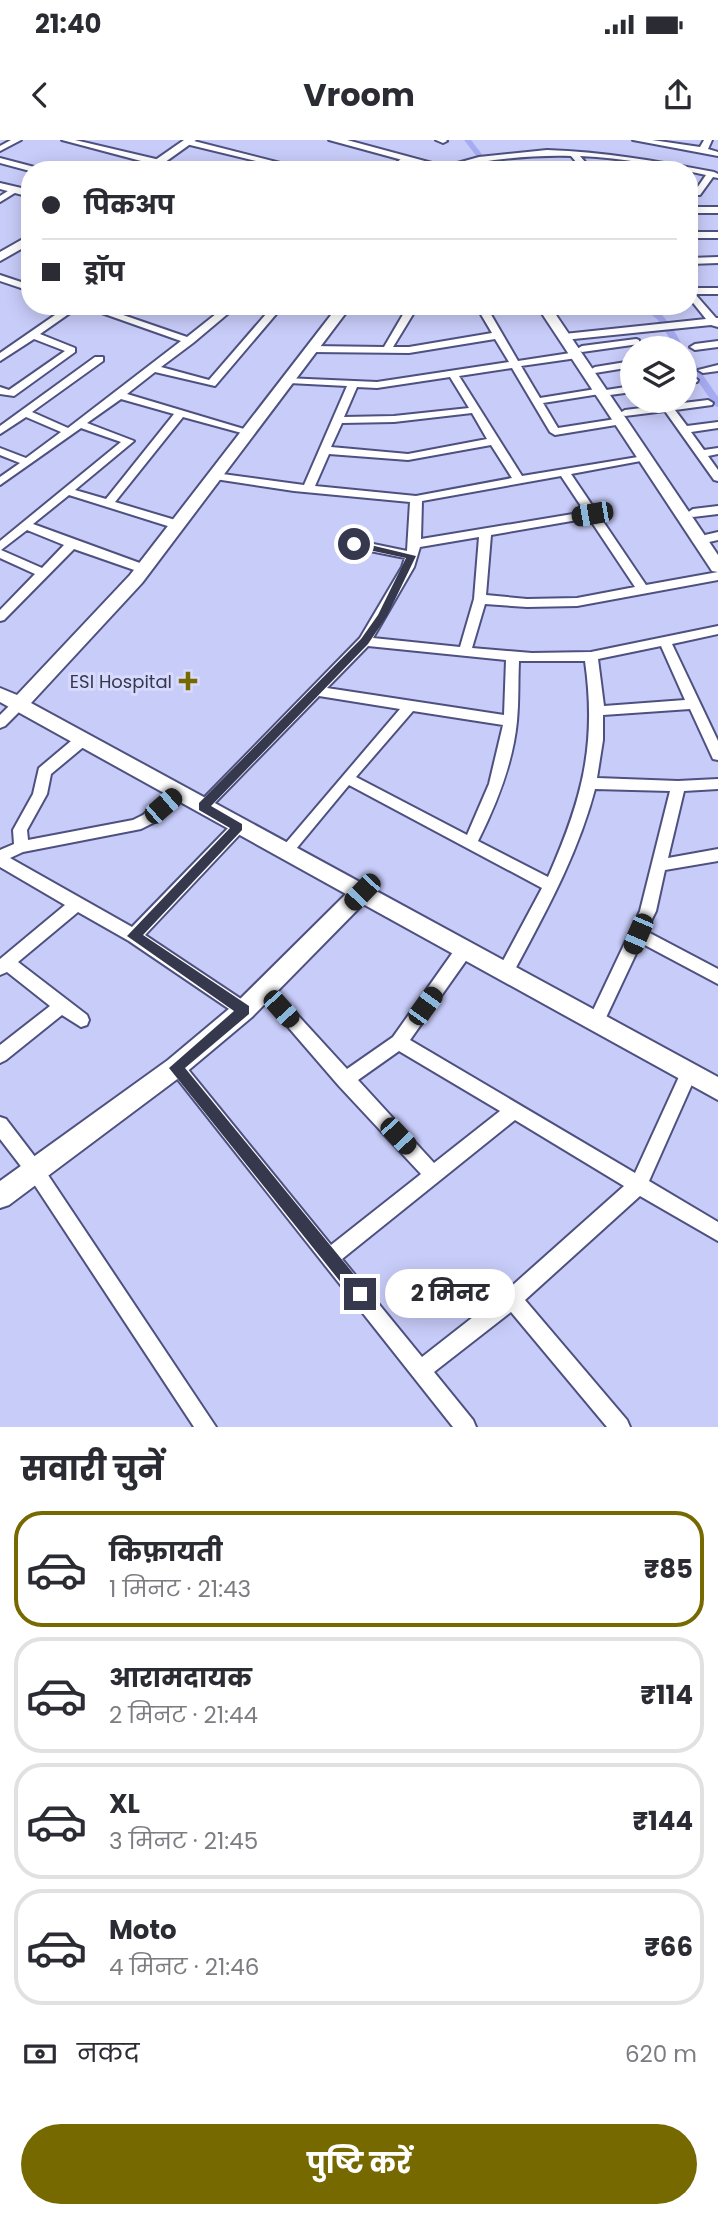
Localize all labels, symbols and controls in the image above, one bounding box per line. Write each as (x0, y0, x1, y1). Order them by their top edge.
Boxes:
text: 21:40 (35, 6, 102, 42)
text: Vroom (303, 72, 415, 117)
icon: back (21, 76, 59, 114)
icon: share (659, 76, 697, 114)
text: पिकअप (84, 187, 174, 223)
text: ड्रॉप (84, 254, 125, 290)
map controls (620, 336, 697, 413)
button: layers (620, 336, 697, 413)
car (570, 500, 615, 528)
route start (338, 528, 370, 560)
place label: ESI Hospital (70, 669, 172, 694)
marker: ESI Hospital (178, 671, 198, 691)
car (141, 784, 186, 828)
car (340, 870, 385, 914)
car (621, 911, 656, 957)
car (405, 983, 446, 1029)
car (260, 986, 303, 1032)
car (376, 1113, 421, 1159)
callout: 2 मिनट (384, 1270, 514, 1318)
text: 2 मिनट (411, 1277, 489, 1309)
route end (344, 1278, 376, 1310)
text: सवारी चुनें (21, 1446, 163, 1491)
text: किफ़ायती (109, 1534, 223, 1570)
icon: car (25, 1538, 88, 1601)
text: ₹85 (644, 1551, 693, 1587)
text: 1 मिनट · 21:43 (109, 1573, 251, 1605)
text: आरामदायक (109, 1660, 252, 1696)
icon: car (25, 1664, 88, 1727)
text: ₹114 (640, 1677, 693, 1713)
text: 2 मिनट · 21:44 (109, 1699, 258, 1731)
text: XL (109, 1786, 140, 1822)
icon: car (25, 1790, 88, 1853)
text: ₹144 (632, 1803, 693, 1839)
text: 3 मिनट · 21:45 (109, 1825, 258, 1857)
text: Moto (109, 1912, 177, 1948)
icon: car (25, 1916, 88, 1979)
text: ₹66 (644, 1929, 693, 1965)
text: 4 मिनट · 21:46 (109, 1951, 259, 1983)
icon: cash (21, 2035, 59, 2073)
text: नकद (77, 2035, 139, 2071)
text: 620 m (625, 2038, 697, 2070)
button: पुष्टि करें (21, 2124, 697, 2204)

